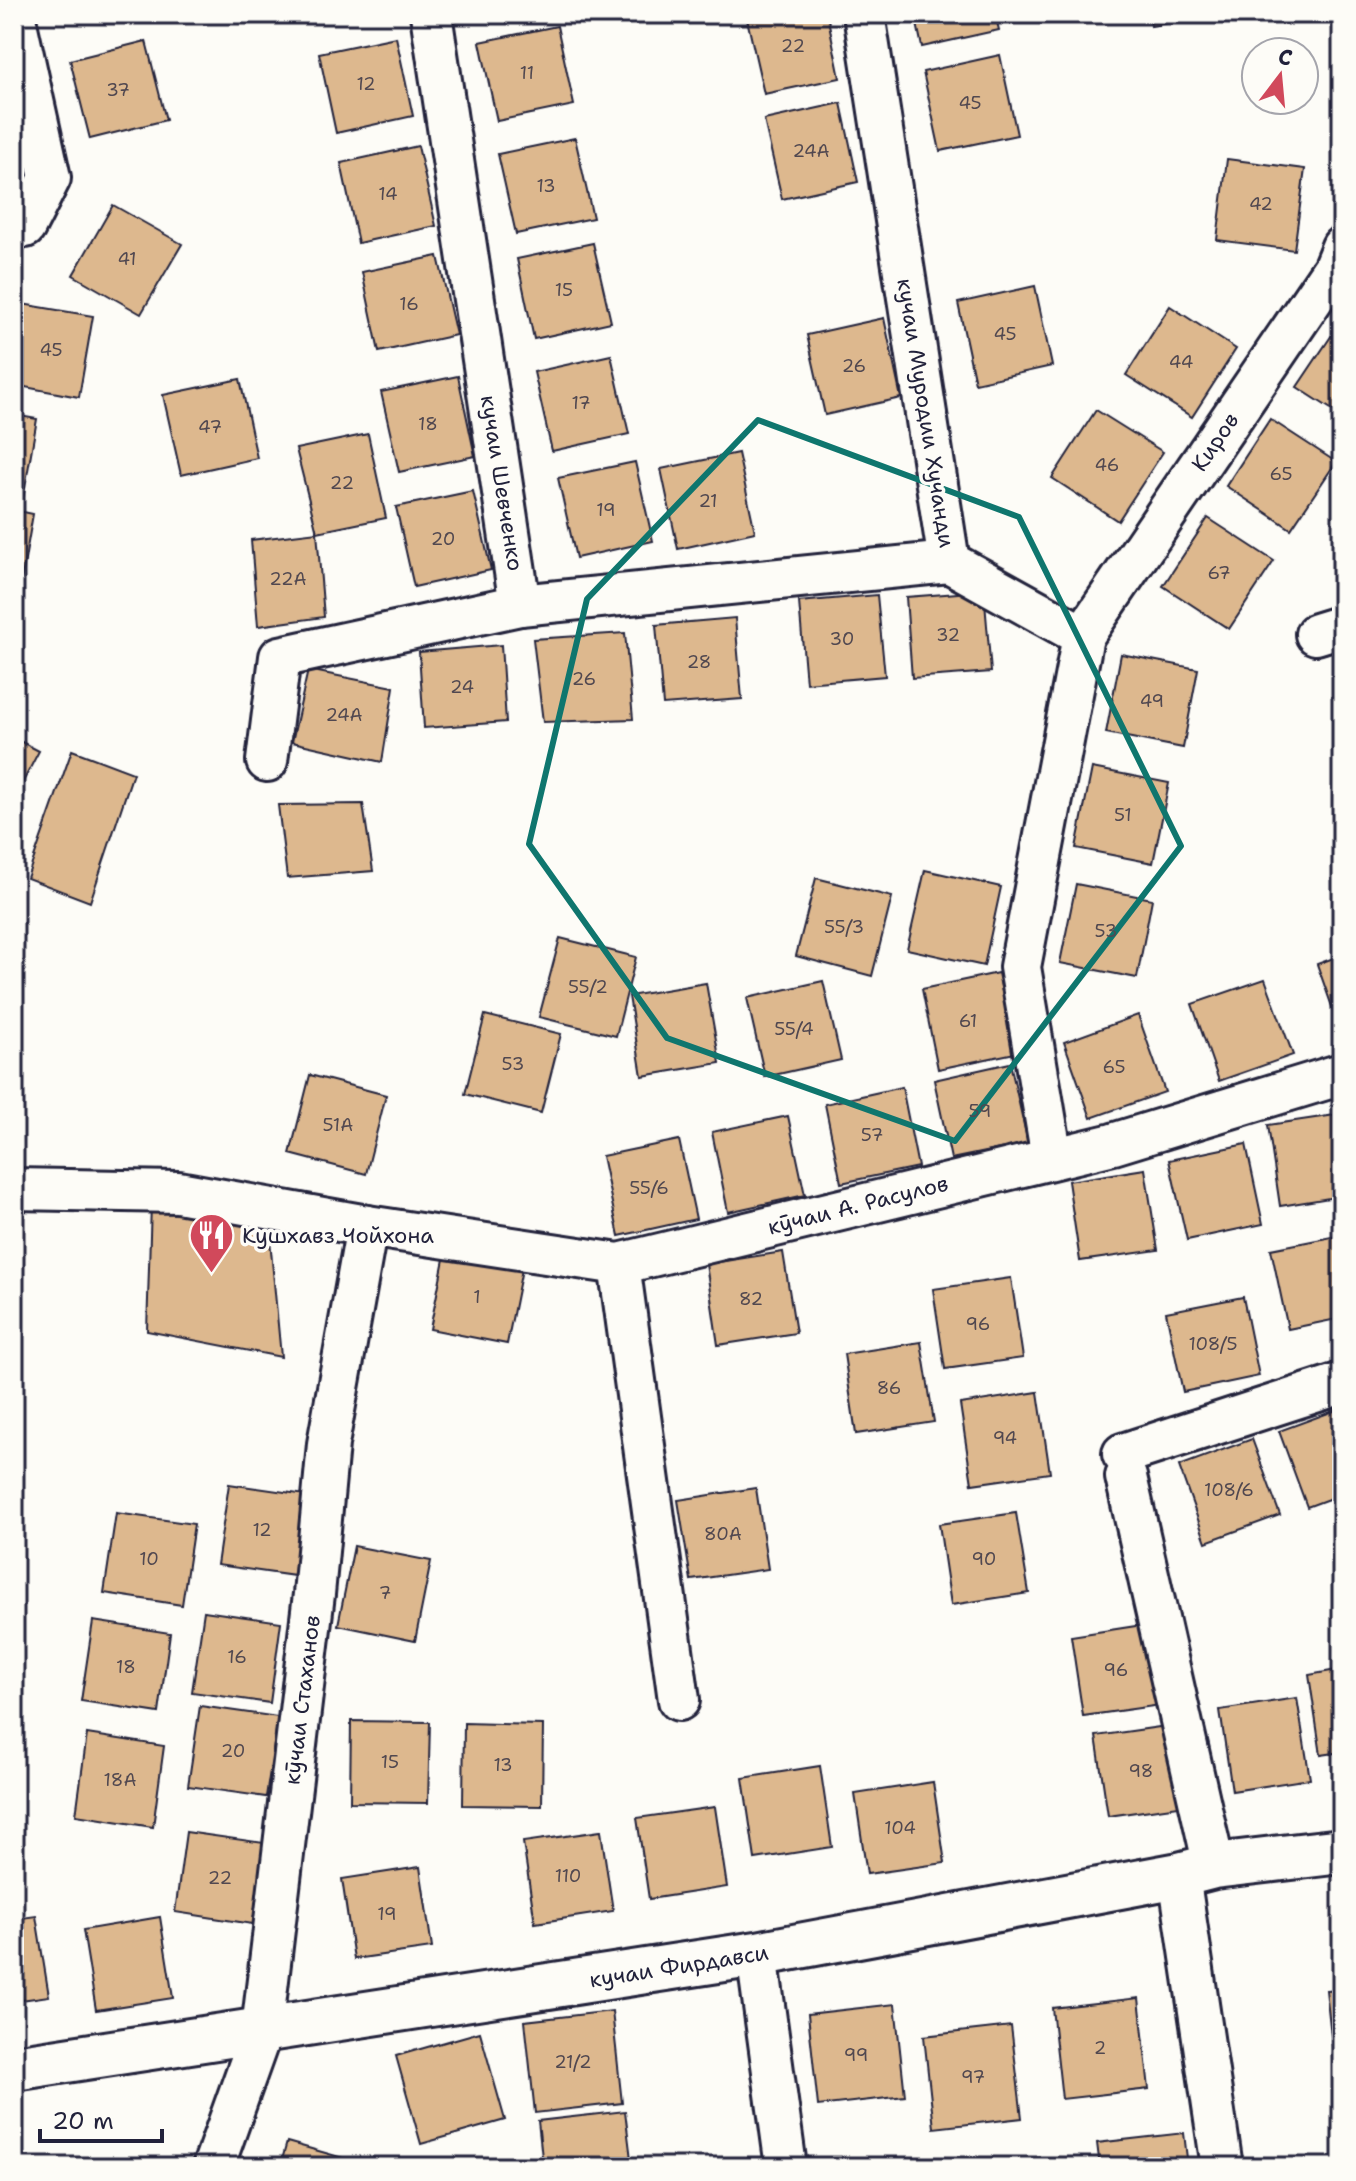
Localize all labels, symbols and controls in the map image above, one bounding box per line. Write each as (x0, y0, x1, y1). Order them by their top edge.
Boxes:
house number: 22 (781, 34, 805, 58)
north arrow (1240, 36, 1320, 116)
text: С (1275, 41, 1296, 73)
house number: 11 (520, 61, 534, 85)
house number: 12 (356, 72, 376, 96)
house number: 37 (106, 78, 130, 102)
house number: 45 (958, 91, 982, 115)
house number: 24А (792, 139, 830, 163)
house number: 13 (536, 174, 556, 198)
house number: 14 (378, 182, 398, 206)
house number: 42 (1249, 192, 1273, 216)
house number: 41 (117, 247, 137, 271)
street label: кучаи Муродии Хучанди (890, 276, 962, 550)
house number: 15 (555, 278, 573, 302)
house number: 16 (399, 292, 419, 316)
house number: 45 (993, 322, 1017, 346)
house number: 45 (39, 338, 63, 362)
house number: 44 (1169, 350, 1193, 374)
house number: 26 (842, 354, 866, 378)
house number: 17 (571, 391, 591, 415)
street label: кучаи Шевченко (474, 393, 530, 573)
street label: Киров (1185, 407, 1245, 477)
house number: 18 (418, 412, 438, 436)
house number: 47 (198, 415, 222, 439)
house number: 46 (1095, 453, 1119, 477)
house number: 65 (1270, 462, 1292, 486)
house number: 22 (330, 471, 354, 495)
house number: 21 (698, 489, 718, 513)
house number: 19 (596, 498, 616, 522)
house number: 20 (431, 527, 455, 551)
house number: 67 (1207, 561, 1231, 585)
house number: 22А (269, 567, 307, 591)
house number: 32 (936, 623, 960, 647)
house number: 30 (830, 627, 854, 651)
house number: 28 (687, 650, 711, 674)
house number: 26 (572, 667, 596, 691)
house number: 24 (450, 675, 474, 699)
house number: 49 (1140, 689, 1164, 713)
house number: 24А (325, 703, 363, 727)
house number: 51 (1114, 803, 1132, 827)
house number: 55/3 (824, 915, 864, 939)
house number: 53 (1095, 919, 1117, 943)
house number: 55/2 (568, 975, 608, 999)
house number: 61 (959, 1009, 977, 1033)
house number: 55/4 (774, 1017, 814, 1041)
house number: 53 (502, 1052, 524, 1076)
house number: 65 (1103, 1055, 1125, 1079)
house number: 59 (969, 1099, 991, 1123)
house number: 51А (323, 1113, 353, 1137)
house number: 57 (861, 1123, 883, 1147)
street label: кӯчаи А. Расулов (765, 1169, 951, 1241)
house number: 55/6 (629, 1176, 669, 1200)
restaurant icon: Кушхавз Чойхона (187, 1211, 235, 1274)
place label: Кушхавз Чойхона (242, 1221, 434, 1250)
house number: 1 (473, 1285, 481, 1309)
house number: 82 (739, 1287, 763, 1311)
house number: 96 (966, 1312, 990, 1336)
house number: 108/5 (1188, 1332, 1238, 1356)
house number: 86 (877, 1376, 901, 1400)
house number: 94 (993, 1426, 1017, 1450)
house number: 108/6 (1204, 1478, 1254, 1502)
house number: 12 (252, 1518, 272, 1542)
house number: 80А (704, 1522, 742, 1546)
house number: 10 (139, 1547, 159, 1571)
house number: 90 (972, 1547, 996, 1571)
house number: 7 (379, 1581, 391, 1605)
street label: кӯчаи Стаханов (277, 1614, 327, 1786)
house number: 16 (227, 1645, 247, 1669)
house number: 18 (116, 1655, 136, 1679)
house number: 96 (1104, 1658, 1128, 1682)
house number: 20 (221, 1739, 245, 1763)
house number: 15 (381, 1750, 399, 1774)
house number: 13 (493, 1753, 513, 1777)
house number: 98 (1129, 1759, 1153, 1783)
house number: 18А (104, 1768, 136, 1792)
house number: 104 (884, 1816, 916, 1840)
house number: 110 (555, 1864, 581, 1888)
house number: 22 (208, 1866, 232, 1890)
house number: 19 (377, 1902, 397, 1926)
street label: кучаи Фирдавси (587, 1938, 771, 1994)
house number: 2 (1094, 2036, 1106, 2060)
house number: 99 (844, 2043, 868, 2067)
house number: 21/2 (554, 2050, 592, 2074)
house number: 97 (961, 2065, 985, 2089)
scale bar (40, 2093, 162, 2143)
text: 20 m (52, 2105, 114, 2137)

